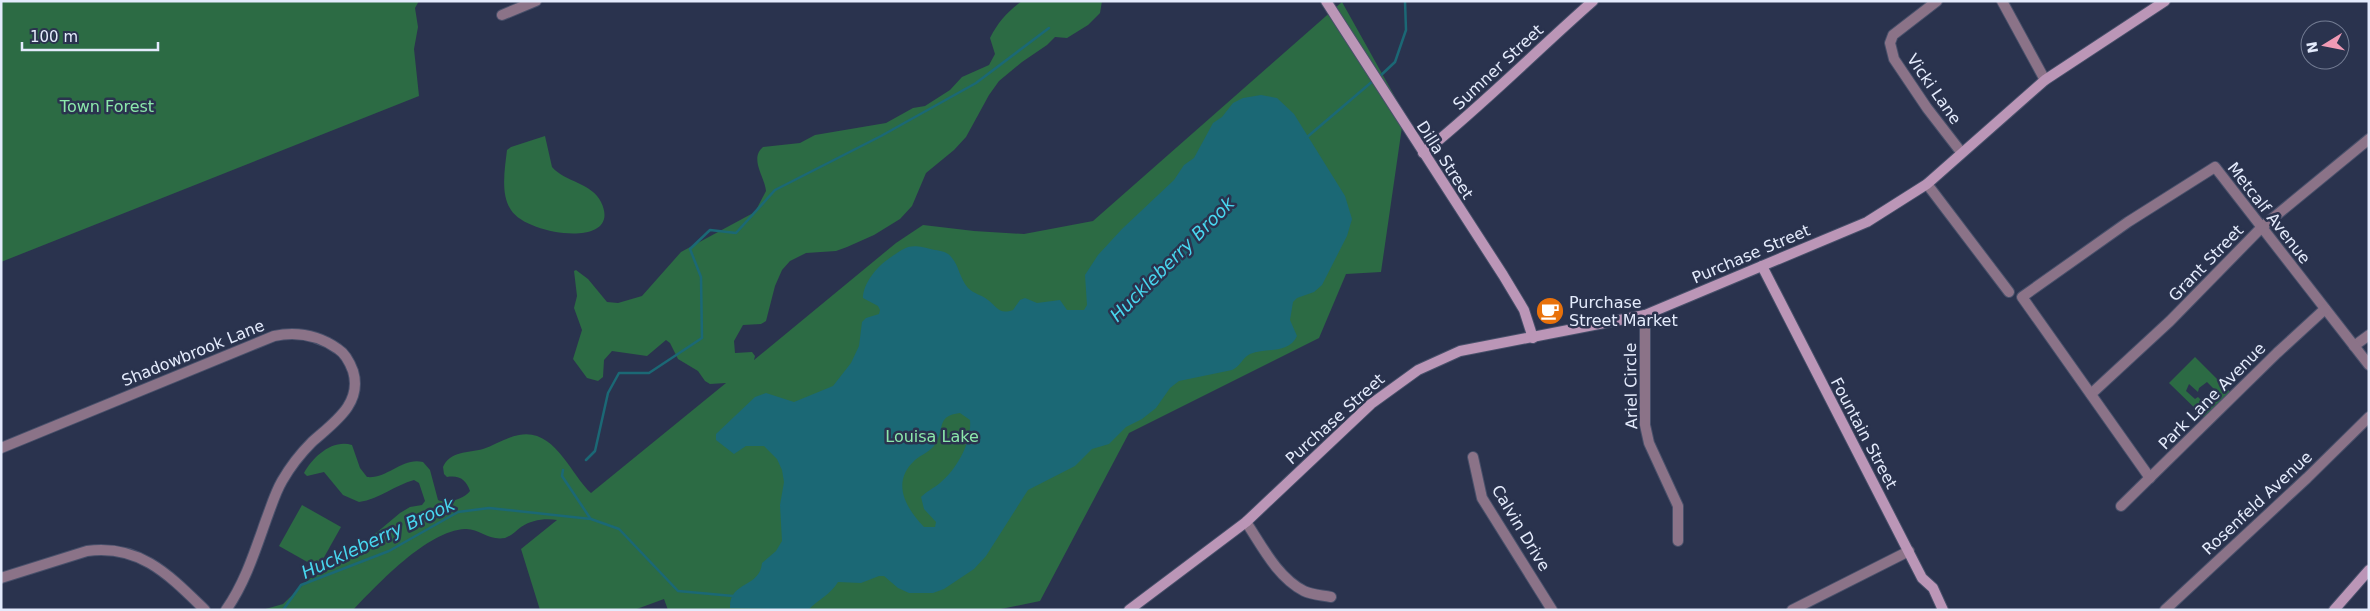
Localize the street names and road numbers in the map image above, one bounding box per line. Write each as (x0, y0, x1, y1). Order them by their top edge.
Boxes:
street label: Sumner Street (1449, 20, 1547, 114)
street label: Vicki Lane (1903, 50, 1965, 128)
street label: Dilla Street (1413, 117, 1477, 203)
street label: Metcalf Avenue (2224, 159, 2314, 267)
street label: Purchase Street (1689, 221, 1813, 287)
street label: Grant Street (2165, 221, 2247, 305)
street label: Shadowbrook Lane (119, 316, 267, 390)
street label: Park Lane Avenue (2155, 339, 2269, 453)
street label: Ariel Circle (1621, 343, 1641, 429)
street label: Purchase Street (1282, 370, 1388, 468)
street label: Fountain Street (1827, 374, 1901, 492)
street label: Rosenfeld Avenue (2198, 447, 2316, 559)
street label: Calvin Drive (1488, 481, 1554, 575)

